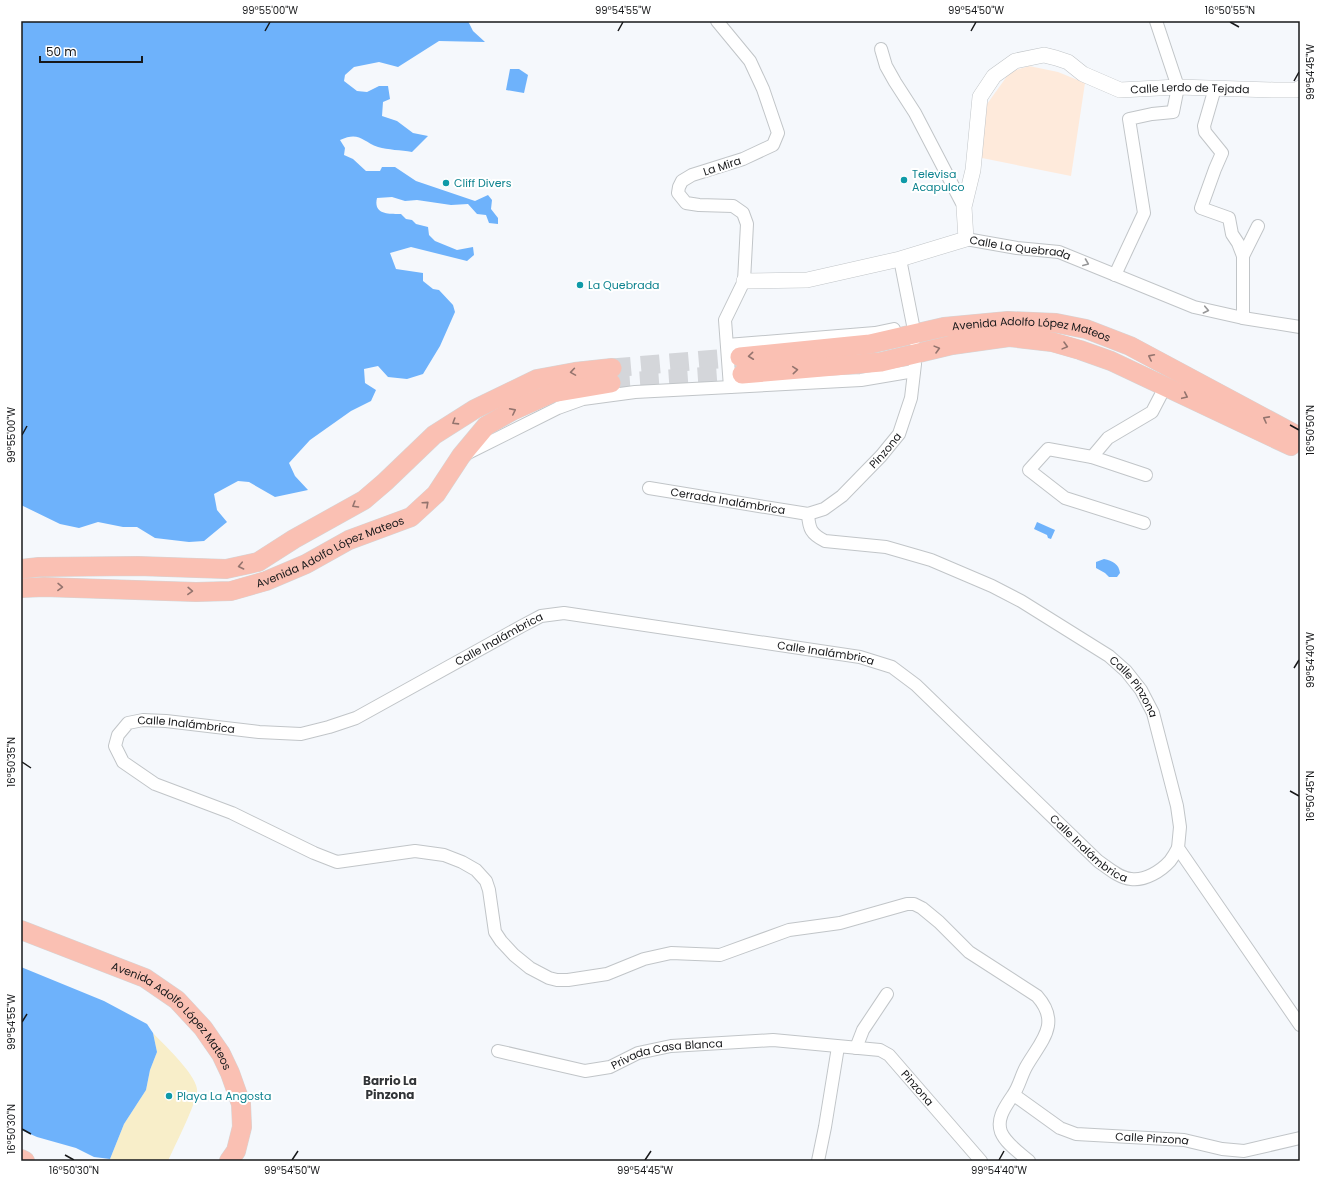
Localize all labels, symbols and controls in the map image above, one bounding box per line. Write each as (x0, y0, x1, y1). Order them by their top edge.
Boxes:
text: 99°55'00"W (242, 3, 298, 18)
text: 99°54'55"W (595, 3, 651, 18)
text: 99°54'50"W (948, 3, 1004, 18)
text: 16°50'55"N (1205, 3, 1255, 18)
scale bar (40, 38, 142, 64)
text: 50 m (46, 43, 77, 60)
text: 99°54'45"W (1303, 44, 1318, 100)
street label: Calle Lerdo de Tejada (1130, 79, 1250, 97)
street label: La Mira (701, 152, 743, 180)
place label: Televisa Acapulco (912, 166, 964, 195)
place label: Cliff Divers (454, 175, 512, 191)
marker: Televisa Acapulco (899, 175, 909, 185)
marker: Cliff Divers (441, 178, 451, 188)
street label: Calle La Quebrada (968, 232, 1073, 264)
one-way arrow (1082, 258, 1089, 266)
place label: La Quebrada (588, 277, 660, 293)
marker: La Quebrada (575, 280, 585, 290)
one-way arrow (1203, 305, 1210, 313)
street label: Avenida Adolfo López Mateos (951, 313, 1113, 346)
one-way arrow (1062, 341, 1069, 349)
one-way arrow (933, 345, 940, 354)
one-way arrow (748, 352, 754, 361)
one-way arrow (1148, 354, 1155, 362)
one-way arrow (792, 365, 798, 374)
one-way arrow (570, 368, 576, 376)
one-way arrow (1181, 391, 1188, 399)
text: 16°50'50"N (1303, 405, 1318, 455)
text: 99°55'00"W (4, 407, 19, 463)
one-way arrow (509, 408, 517, 416)
one-way arrow (1263, 416, 1270, 423)
one-way arrow (452, 417, 459, 424)
street label: Pinzona (865, 429, 905, 472)
street label: Cerrada Inalámbrica (669, 484, 786, 518)
one-way arrow (352, 500, 359, 507)
one-way arrow (421, 502, 428, 509)
street label: Avenida Adolfo López Mateos (254, 512, 407, 591)
one-way arrow (238, 561, 244, 569)
one-way arrow (57, 583, 63, 591)
one-way arrow (187, 587, 193, 596)
street label: Calle Inalámbrica (452, 608, 546, 670)
text: 99°54'40"W (1303, 632, 1318, 688)
street label: Calle Inalámbrica (776, 637, 876, 669)
street label: Calle Pinzona (1106, 652, 1162, 719)
street label: Calle Inalámbrica (136, 712, 236, 737)
text: 16°50'35"N (4, 737, 19, 787)
text: 16°50'45"N (1303, 771, 1318, 821)
street label: Calle Inalámbrica (1046, 811, 1130, 886)
street label: Avenida Adolfo López Mateos (109, 958, 236, 1073)
text: 99°54'55"W (4, 994, 19, 1050)
street label: Privada Casa Blanca (608, 1035, 723, 1073)
street label: Pinzona (897, 1066, 938, 1109)
district label: Barrio La Pinzona (363, 1072, 417, 1103)
place label: Playa La Angosta (177, 1088, 271, 1104)
marker: Playa La Angosta (164, 1091, 174, 1101)
text: 16°50'30"N (4, 1104, 19, 1154)
street label: Calle Pinzona (1115, 1128, 1191, 1149)
text: 16°50'30"N (49, 1163, 99, 1178)
text: 99°54'50"W (264, 1163, 320, 1178)
text: 99°54'45"W (617, 1163, 673, 1178)
text: 99°54'40"W (971, 1163, 1027, 1178)

